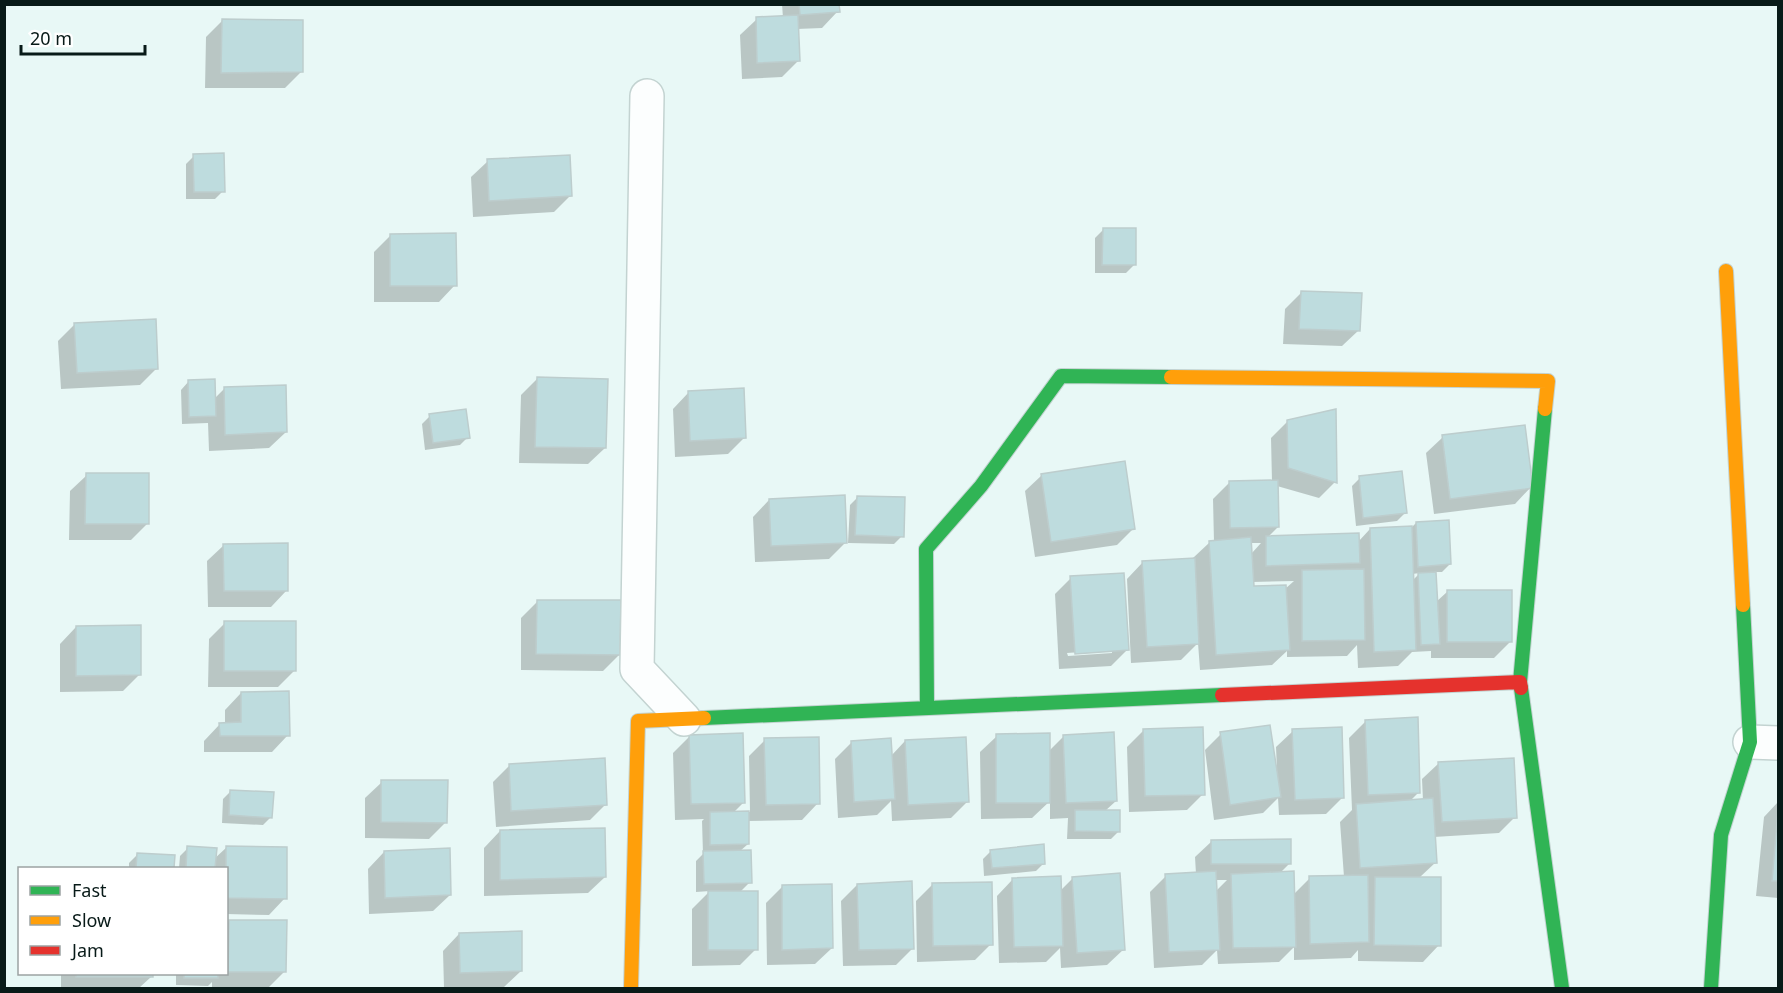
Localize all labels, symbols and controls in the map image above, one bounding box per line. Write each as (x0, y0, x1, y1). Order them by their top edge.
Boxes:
scale bar (21, 18, 146, 56)
text: 20 m (30, 26, 72, 50)
legend (18, 867, 228, 975)
text: Fast (72, 878, 107, 902)
text: Slow (72, 908, 111, 932)
text: Jam (70, 938, 104, 962)

